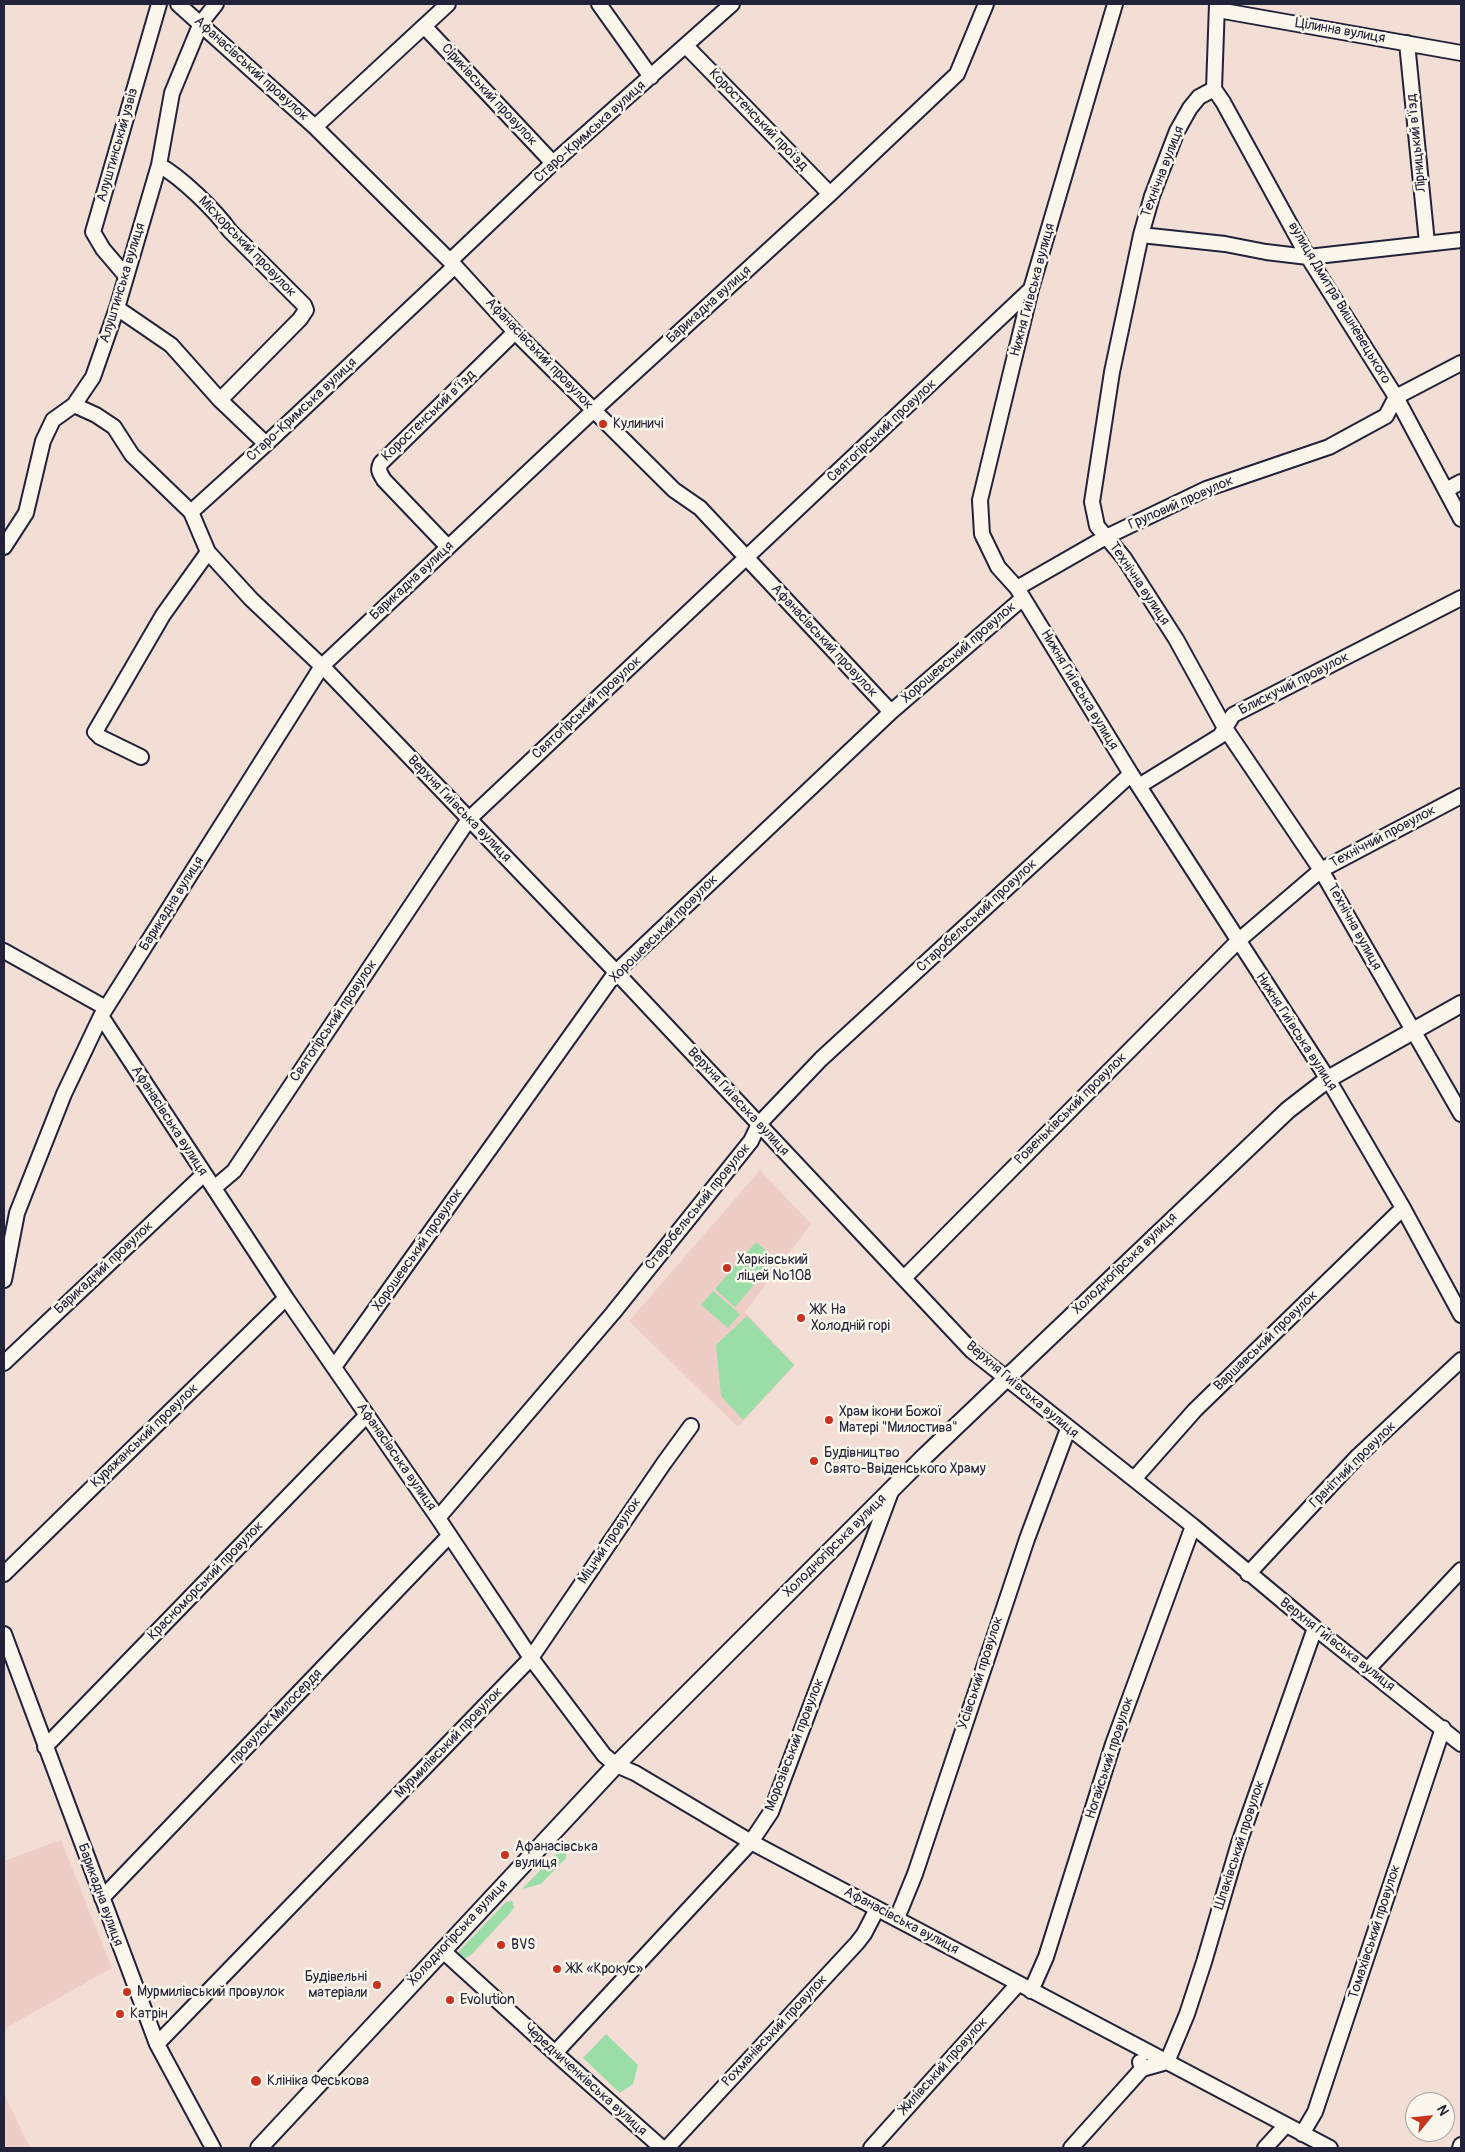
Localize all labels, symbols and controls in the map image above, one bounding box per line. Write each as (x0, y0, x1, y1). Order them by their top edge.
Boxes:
street label: Афанасівський провулок (190, 13, 312, 125)
street label: Цілинна вулиця (1294, 15, 1386, 47)
street label: Сіриківський провулок (437, 40, 541, 150)
street label: Коростенський проїзд (705, 65, 811, 175)
street label: Старо-Кримська вулиця (531, 77, 649, 187)
street label: Алуштинський узвіз (94, 86, 142, 204)
street label: Лірницький в'їзд (1403, 93, 1431, 193)
street label: Технічна вулиця (1138, 124, 1188, 220)
street label: Місхорський провулок (194, 193, 300, 301)
street label: вулиця Дмитра Вишневецького (1284, 219, 1394, 387)
street label: Алуштинська вулиця (97, 221, 149, 345)
street label: Нижня Гиївська вулиця (1007, 221, 1059, 359)
street label: Барикадна вулиця (663, 263, 755, 347)
street label: Афанасівський провулок (481, 295, 597, 413)
street label: Старо-Кримська вулиця (243, 355, 361, 465)
street label: Коростенський в’їзд (378, 367, 480, 465)
street label: Святогірський провулок (824, 376, 940, 486)
place label: Кулиничі (613, 416, 663, 432)
marker: Кулиничі (597, 418, 609, 430)
street label: Груповий провулок (1126, 472, 1236, 534)
street label: Барикадна вулиця (367, 538, 457, 624)
street label: Технічна вулиця (1105, 539, 1173, 629)
street label: Афанасівський провулок (767, 581, 881, 701)
street label: Хорошевський провулок (898, 599, 1020, 707)
street label: Нижня Гиївська вулиця (1036, 627, 1122, 753)
street label: Блискучий провулок (1236, 649, 1352, 719)
street label: Святогірський провулок (529, 653, 645, 763)
street label: Верхня Гиївська вулиця (404, 752, 514, 866)
street label: Технічний провулок (1327, 802, 1439, 872)
street label: Барикадна вулиця (136, 854, 208, 954)
street label: Старобельський провулок (913, 856, 1041, 976)
street label: Хорошевський провулок (606, 871, 722, 987)
street label: Технічна вулиця (1323, 881, 1385, 973)
street label: Святогірський провулок (287, 957, 381, 1085)
street label: Нижня Гиївська вулиця (1252, 970, 1340, 1094)
street label: Верхня Гиївська вулиця (684, 1044, 792, 1160)
street label: Ровеньківський провулок (1012, 1050, 1130, 1168)
street label: Афанасівська вулиця (127, 1063, 211, 1179)
street label: Старобельський провулок (642, 1140, 754, 1274)
street label: Хорошевський провулок (369, 1185, 467, 1315)
street label: Холодногірська вулиця (1069, 1210, 1181, 1318)
street label: Барикадний провулок (51, 1218, 157, 1318)
place label: Харківський ліцей №108 (737, 1252, 811, 1284)
marker: Харківський ліцей №108 (721, 1262, 733, 1274)
street label: Варшавський провулок (1211, 1287, 1321, 1395)
place label: ЖК На Холодній горі (811, 1302, 890, 1334)
marker: ЖК На Холодній горі (795, 1312, 807, 1324)
street label: Верхня Гиївська вулиця (962, 1338, 1082, 1442)
street label: Куряжанський провулок (88, 1380, 202, 1492)
street label: Афанасівська вулиця (353, 1400, 439, 1514)
place label: Храм ікони Божої Матері "Милостива" (839, 1404, 958, 1436)
marker: Храм ікони Божої Матері "Милостива" (823, 1414, 835, 1426)
street label: Гранітний провулок (1306, 1418, 1400, 1512)
place label: Будівництво Свято-Ввіденського Храму (824, 1445, 986, 1478)
marker: Будівництво Свято-Ввіденського Храму (808, 1455, 820, 1467)
street label: Холодногірська вулиця (780, 1491, 890, 1601)
street label: Міцний провулок (575, 1495, 645, 1587)
street label: Красноморський провулок (145, 1518, 267, 1644)
street label: Верхня Гиївська вулиця (1276, 1595, 1398, 1695)
street label: Усівський провулок (955, 1614, 1007, 1732)
street label: провулок Милосердя (226, 1666, 326, 1768)
street label: Морозівський провулок (762, 1676, 828, 1814)
street label: Мурмилівський провулок (392, 1684, 506, 1802)
street label: Ногайський провулок (1082, 1695, 1138, 1821)
street label: Шпаківський провулок (1211, 1778, 1269, 1912)
place label: Афанасівська вулиця (515, 1839, 598, 1871)
street label: Барикадна вулиця (74, 1841, 126, 1949)
marker: Афанасівська вулиця (499, 1849, 511, 1861)
street label: Томахівський провулок (1345, 1863, 1405, 2001)
street label: Холодногірська вулиця (405, 1877, 511, 1989)
street label: Афанасівська вулиця (841, 1884, 961, 1958)
place label: BVS (511, 1937, 535, 1953)
marker: BVS (495, 1939, 507, 1951)
place label: ЖК «Крокус» (567, 1961, 643, 1977)
marker: ЖК «Крокус» (551, 1963, 563, 1975)
place label: Будівельні матеріали (305, 1969, 367, 2001)
street label: Рохманівський провулок (719, 1972, 831, 2090)
marker: Будівельні матеріали (371, 1979, 383, 1991)
place label: Мурмилівський провулок (137, 1984, 285, 2000)
marker: Мурмилівський провулок (121, 1986, 133, 1998)
place label: Evolution (460, 1992, 515, 2008)
marker: Evolution (444, 1994, 456, 2006)
place label: Катрін (130, 2006, 168, 2022)
marker: Катрін (114, 2008, 126, 2020)
street label: Жилівський провулок (896, 2014, 992, 2118)
street label: Чередниченківська вулиця (520, 2020, 650, 2140)
place label: Клініка Феськова (267, 2073, 369, 2089)
marker: Клініка Феськова (249, 2074, 263, 2088)
north arrow (1405, 2092, 1455, 2142)
text: N (1433, 2102, 1453, 2118)

